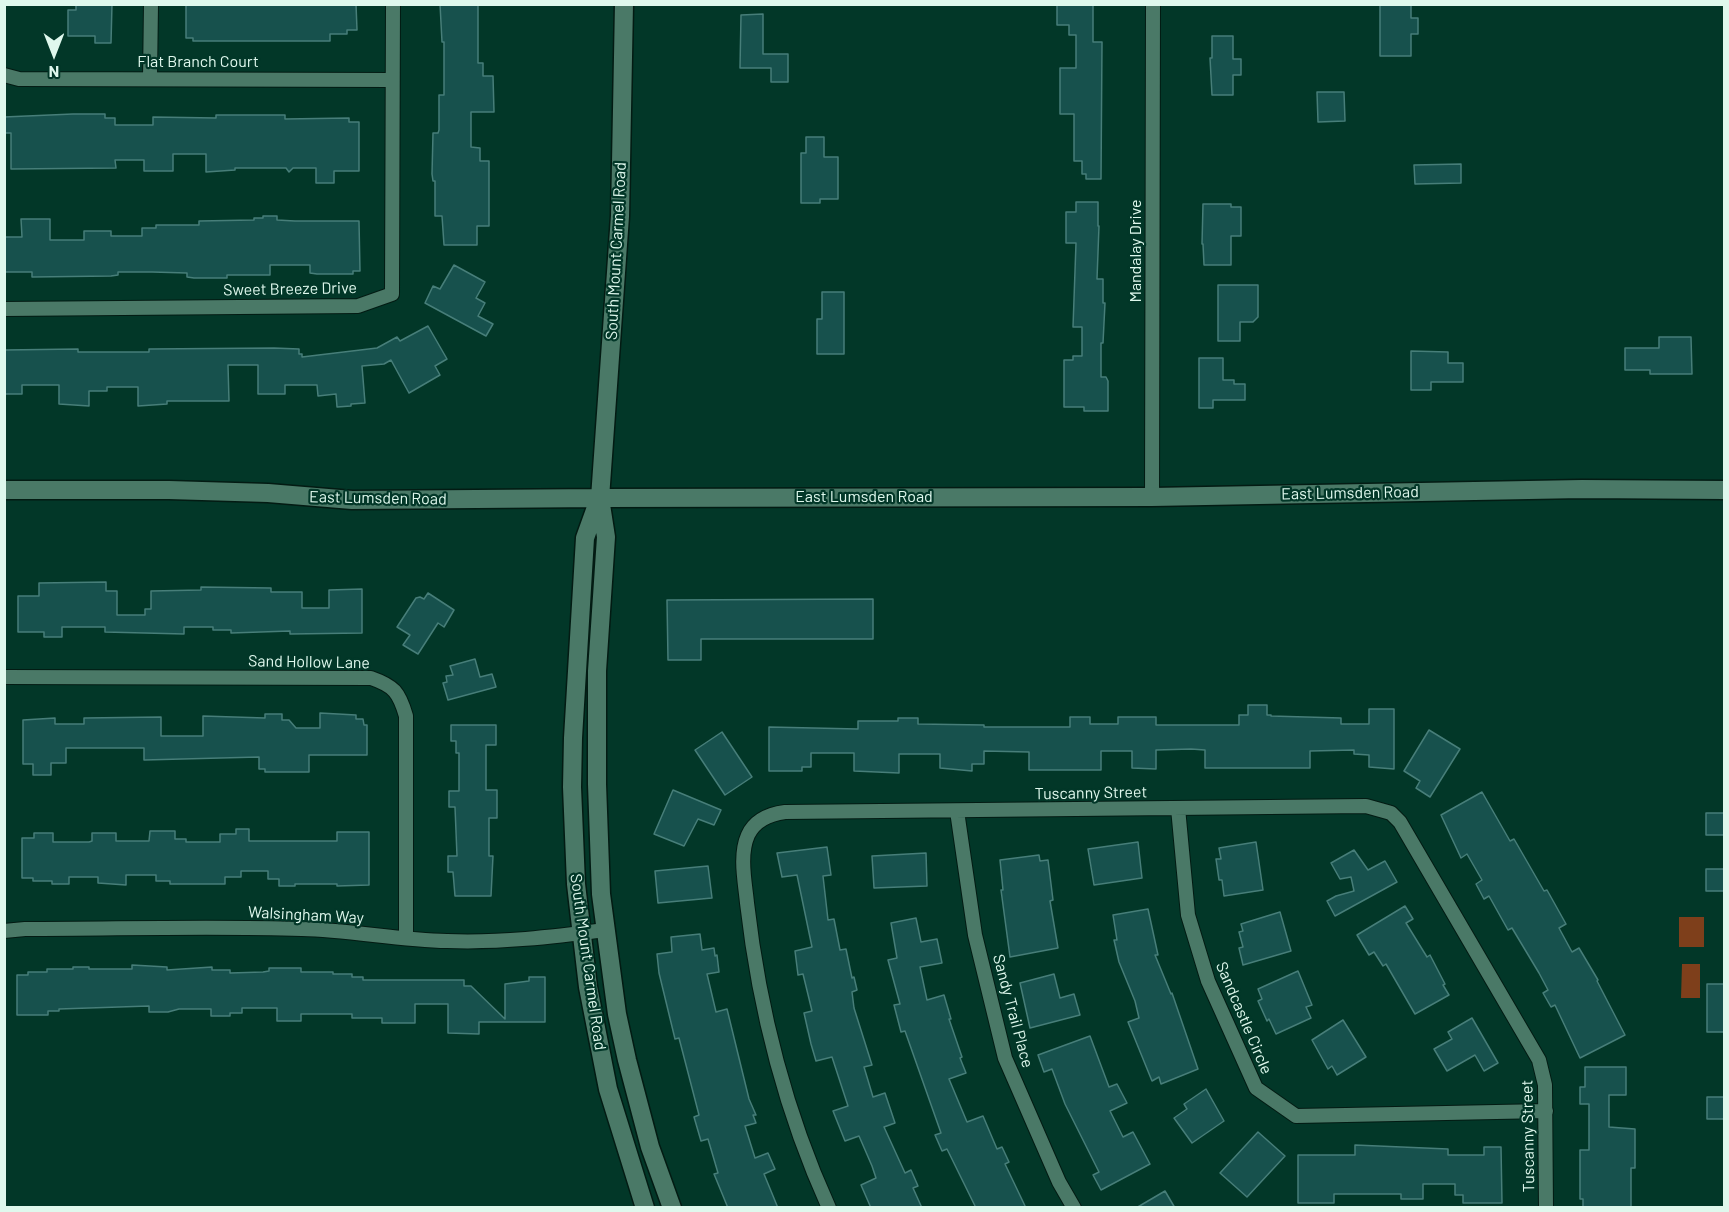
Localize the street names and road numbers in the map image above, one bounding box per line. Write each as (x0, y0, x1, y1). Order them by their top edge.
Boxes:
street label: Flat Branch Court (137, 52, 259, 72)
street label: South Mount Carmel Road (602, 162, 630, 340)
street label: Mandalay Drive (1126, 199, 1146, 303)
street label: Sweet Breeze Drive (223, 278, 357, 300)
street label: East Lumsden Road (1281, 482, 1419, 504)
street label: East Lumsden Road (309, 487, 447, 509)
street label: East Lumsden Road (795, 487, 933, 507)
street label: Sand Hollow Lane (248, 651, 370, 673)
street label: Tuscanny Street (1035, 782, 1147, 804)
street label: South Mount Carmel Road (566, 872, 610, 1052)
street label: Walsingham Way (248, 902, 364, 928)
street label: Sandy Trail Place (989, 952, 1037, 1070)
street label: Sandcastle Circle (1212, 959, 1276, 1077)
street label: Tuscanny Street (1517, 1080, 1539, 1192)

